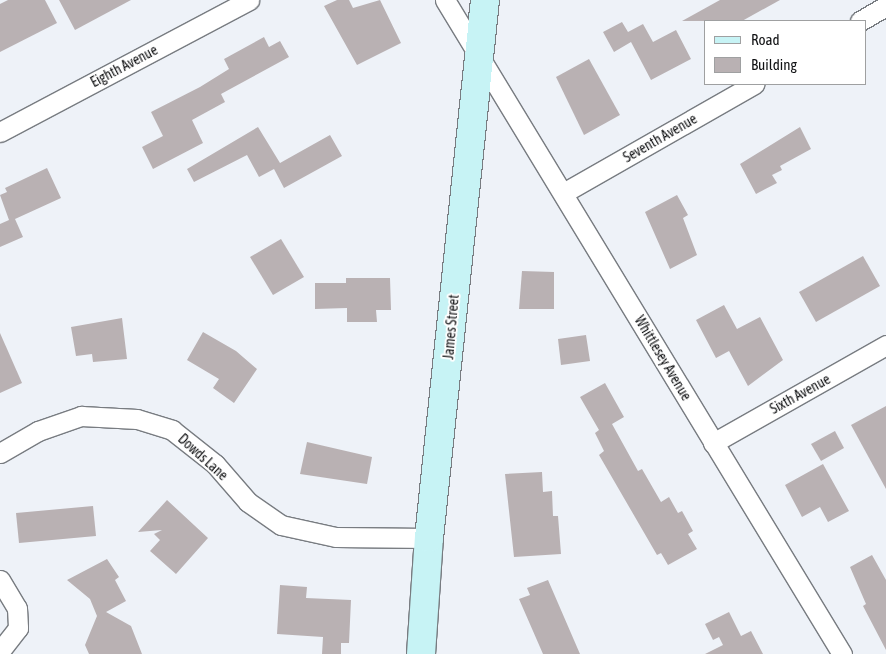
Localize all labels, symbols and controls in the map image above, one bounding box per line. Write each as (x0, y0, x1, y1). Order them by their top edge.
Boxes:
legend (704, 20, 866, 85)
text: Road (751, 31, 780, 48)
street label: Eighth Avenue (88, 41, 160, 91)
text: Building (751, 56, 797, 73)
street label: Seventh Avenue (620, 110, 700, 166)
street label: James Street (440, 294, 462, 360)
street label: Whittlesey Avenue (631, 313, 695, 403)
street label: Sixth Avenue (767, 371, 833, 417)
street label: Dowds Lane (175, 430, 231, 484)

